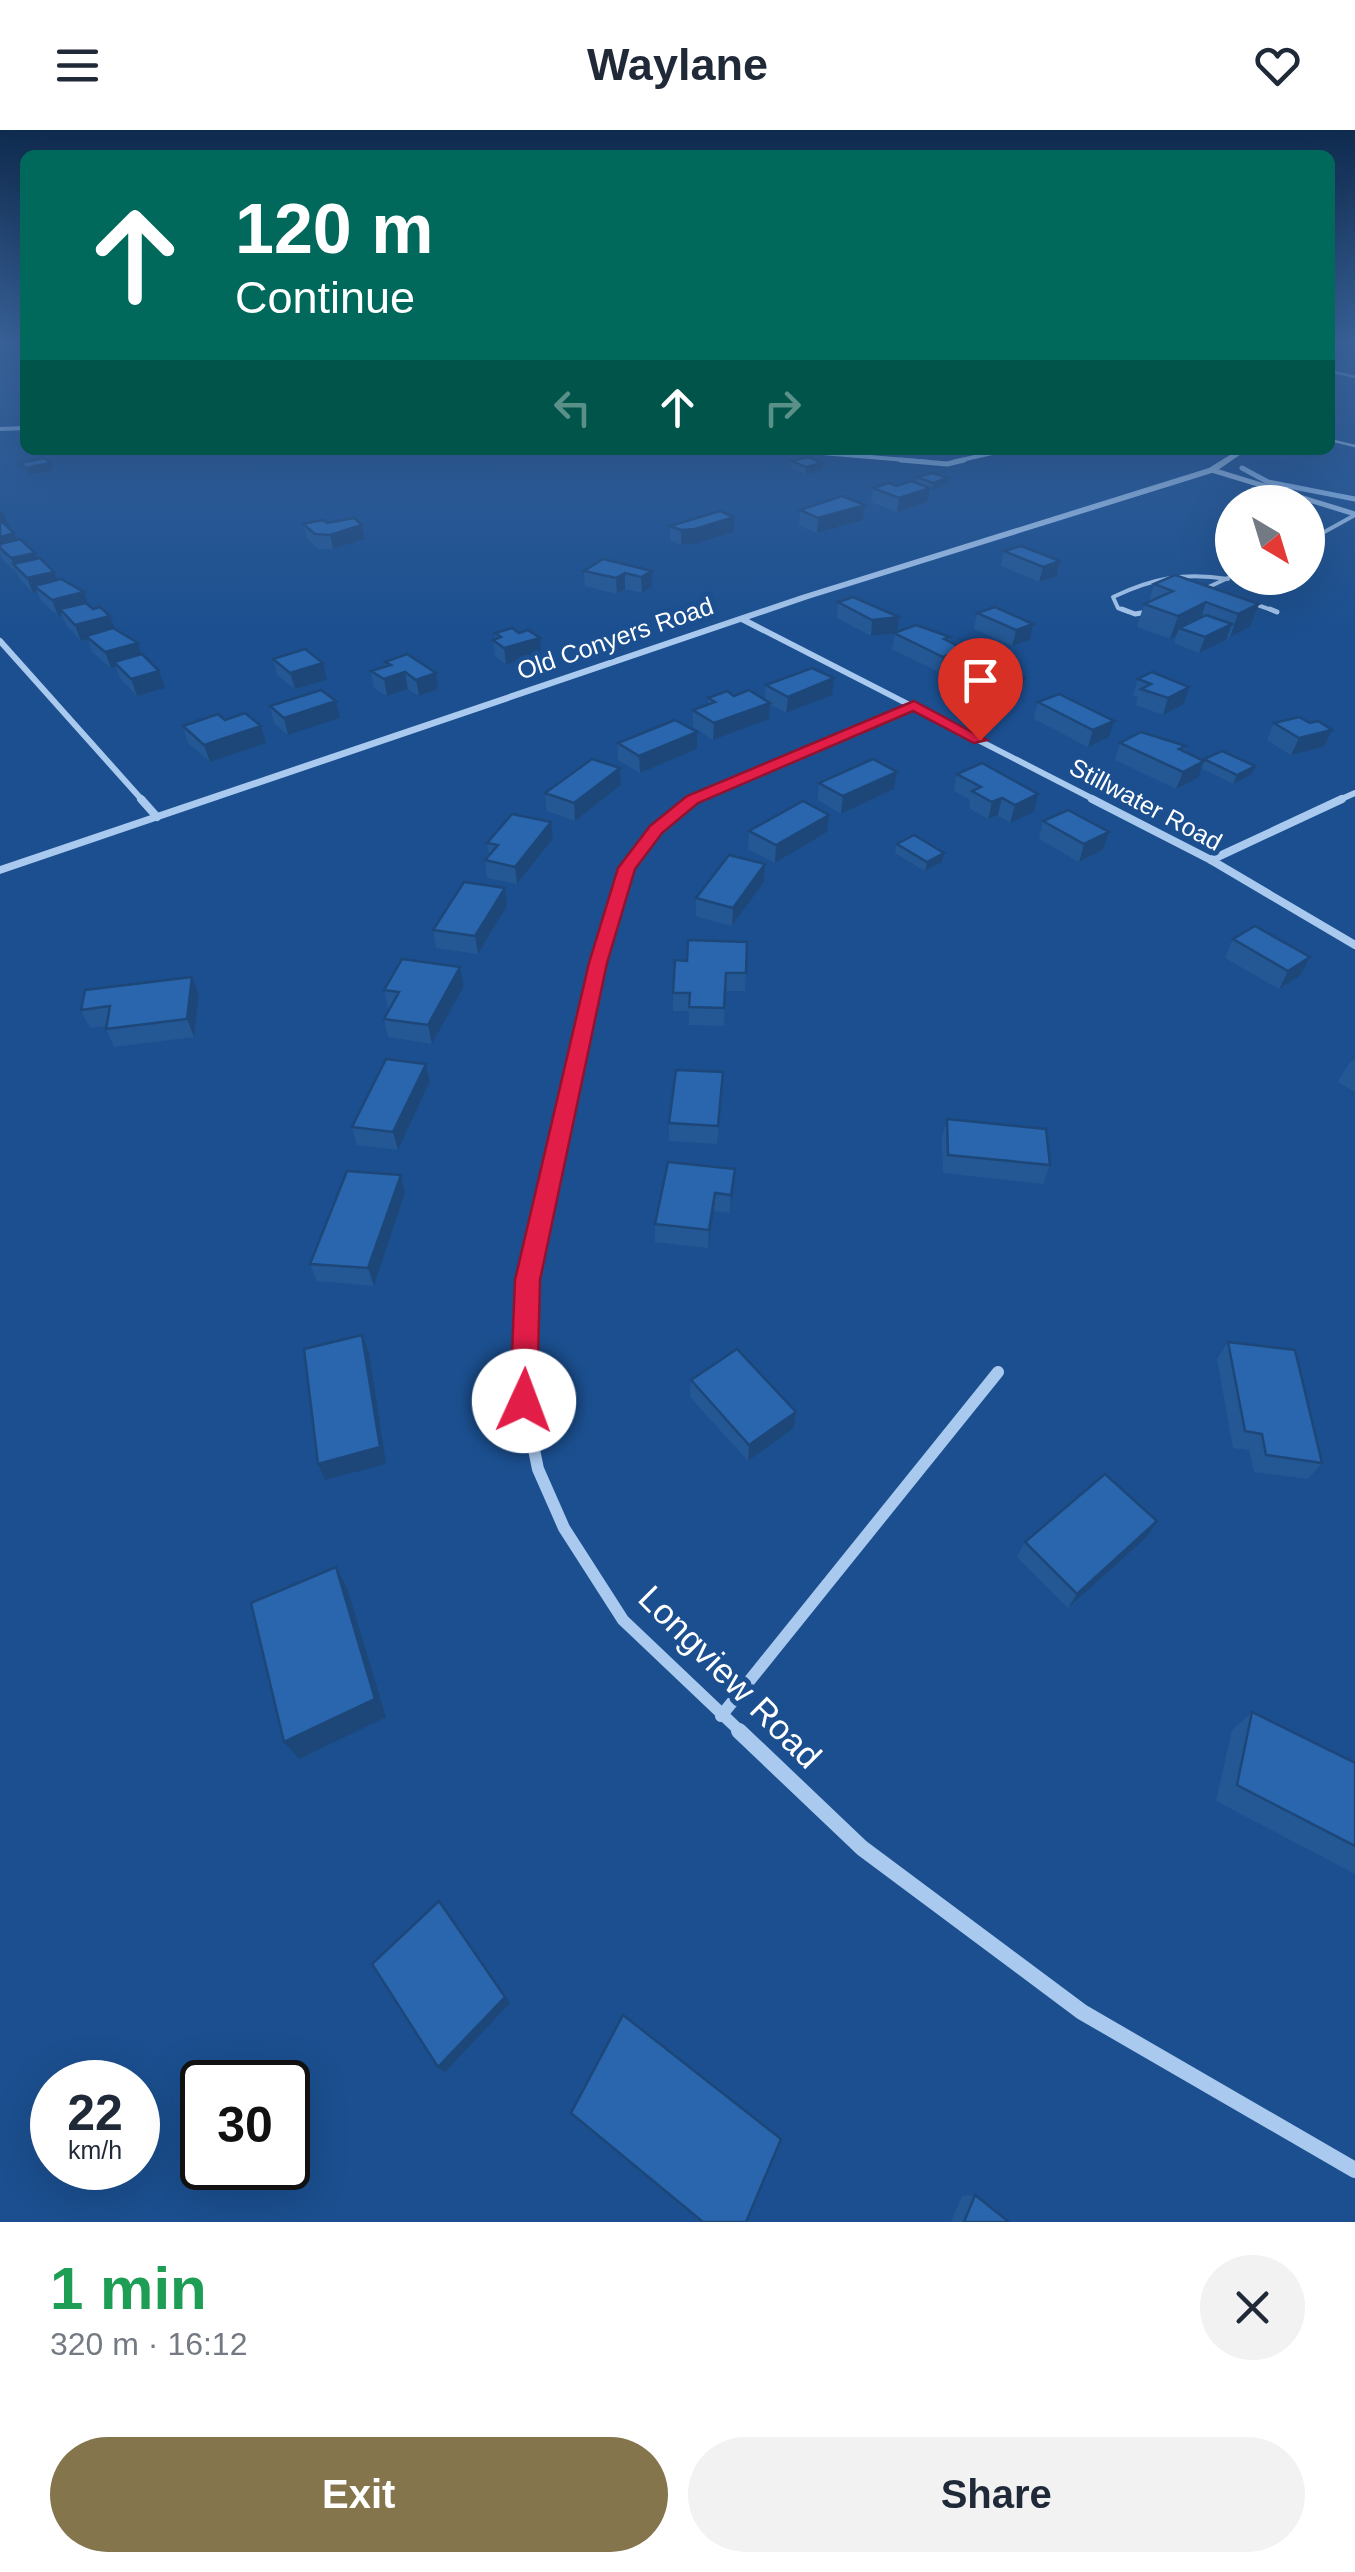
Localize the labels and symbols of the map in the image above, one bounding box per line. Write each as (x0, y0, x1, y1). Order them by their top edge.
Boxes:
north arrow (1215, 485, 1325, 595)
street label: Old Conyers Road (513, 591, 717, 685)
pin (938, 638, 1023, 741)
street label: Stillwater Road (1065, 752, 1227, 856)
position arrow (472, 1349, 576, 1453)
street label: Longview Road (631, 1578, 829, 1776)
speed limit sign: 30 (180, 2060, 310, 2190)

